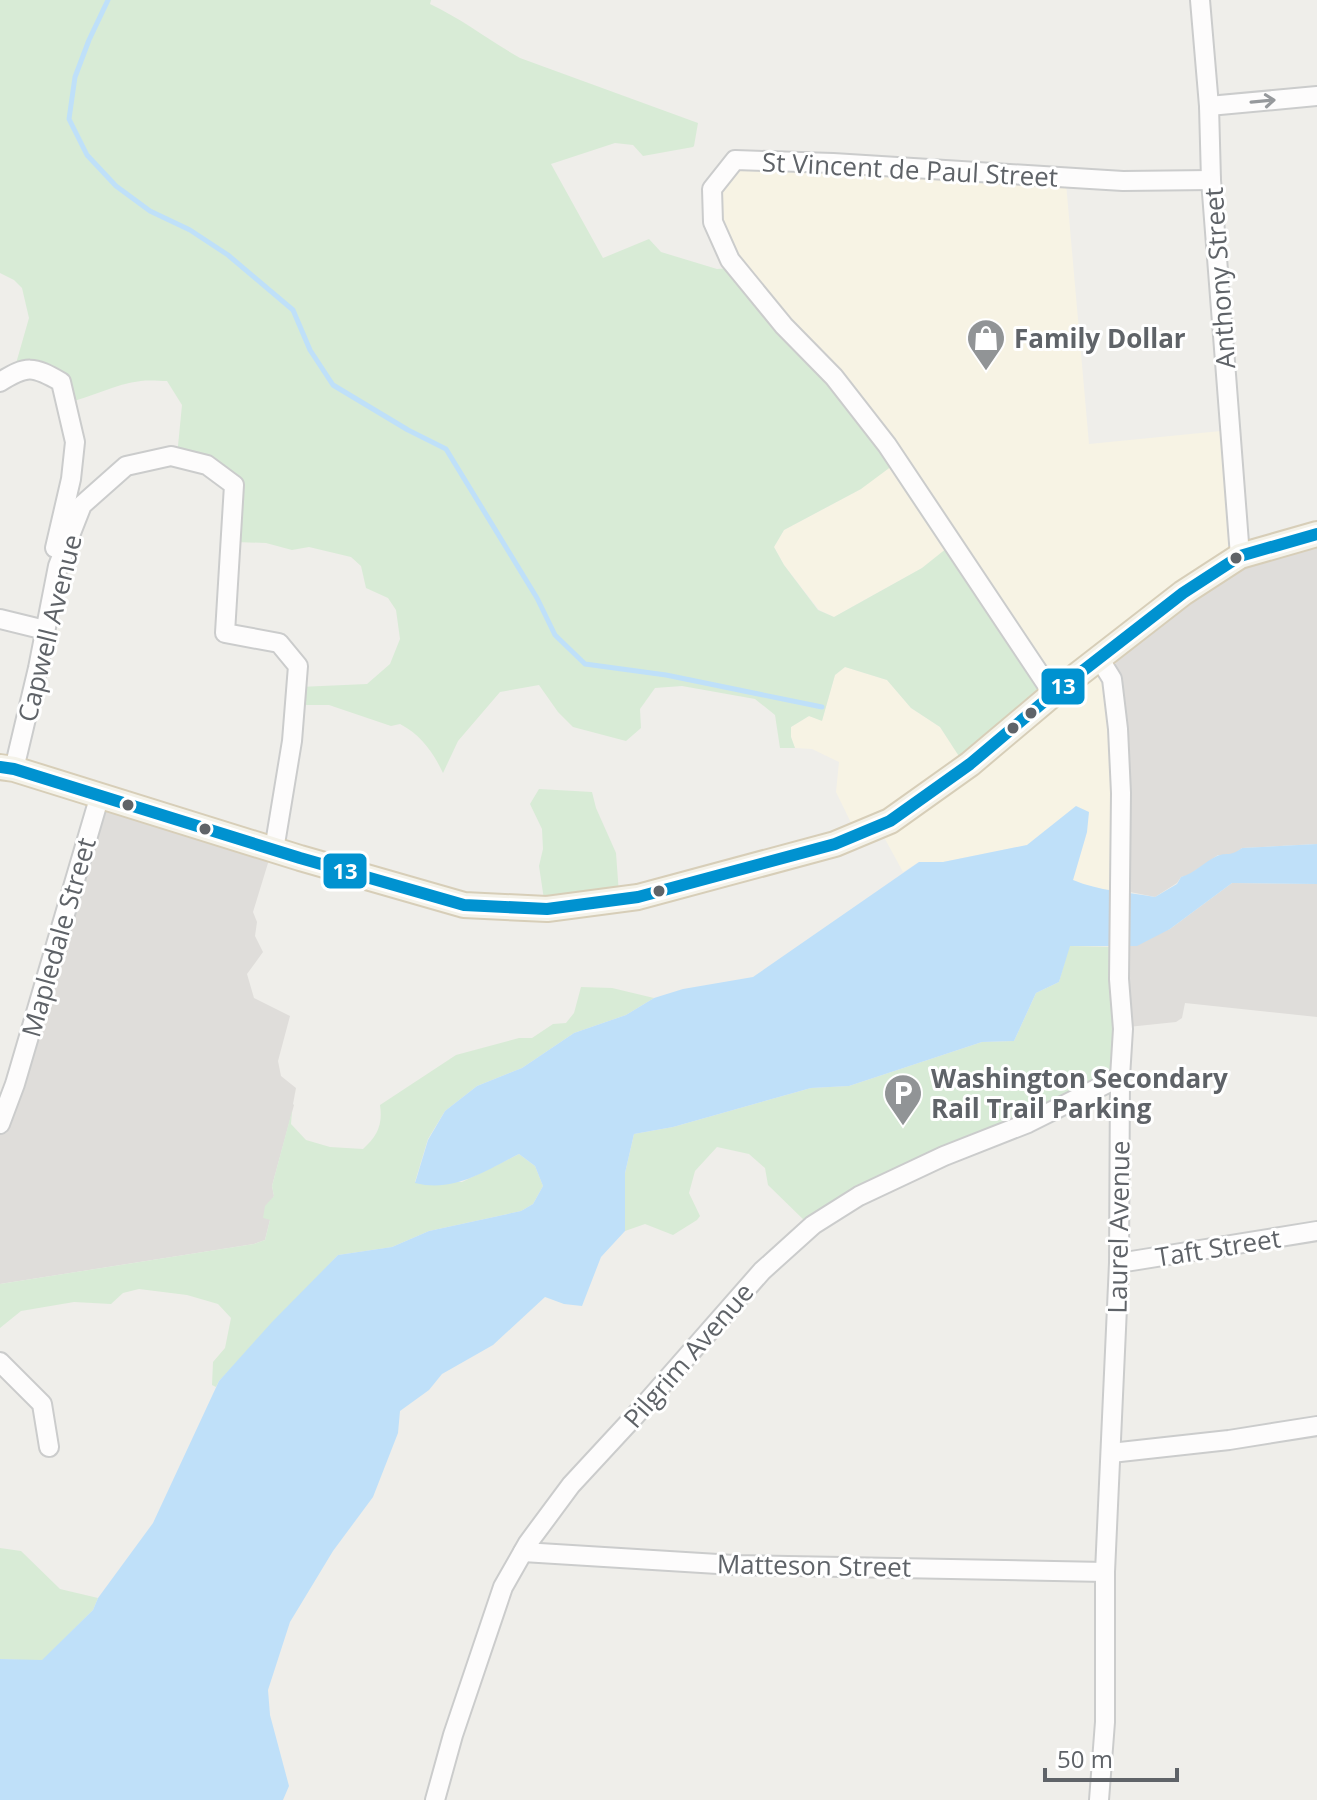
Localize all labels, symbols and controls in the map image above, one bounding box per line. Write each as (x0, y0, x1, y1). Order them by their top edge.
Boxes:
one-way arrow (1249, 94, 1276, 109)
street label: St Vincent de Paul Street (761, 143, 1059, 195)
street label: Anthony Street (1195, 186, 1243, 370)
shop icon: Family Dollar (965, 317, 1007, 372)
place label: Family Dollar (1014, 320, 1186, 356)
street label: Capwell Avenue (8, 531, 90, 725)
unlabelled marker (1228, 550, 1244, 566)
line badge: 13 (1040, 667, 1086, 706)
text: 13 (1050, 670, 1076, 700)
unlabelled marker (1023, 705, 1039, 721)
unlabelled marker (1005, 720, 1021, 736)
unlabelled marker (120, 797, 136, 813)
unlabelled marker (197, 821, 213, 837)
street label: Mapledale Street (12, 833, 104, 1041)
line badge: 13 (322, 852, 368, 890)
text: 13 (332, 855, 358, 885)
unlabelled marker (651, 883, 667, 899)
place label: Washington Secondary Rail Trail Parking (931, 1060, 1228, 1126)
parking icon: Washington Secondary Rail Trail Parking (882, 1072, 924, 1127)
street label: Laurel Avenue (1098, 1140, 1138, 1314)
street label: Taft Street (1153, 1219, 1283, 1275)
street label: Pilgrim Avenue (615, 1275, 761, 1435)
street label: Matteson Street (717, 1545, 911, 1585)
scale bar (1045, 1732, 1177, 1782)
text: 50 m (1057, 1742, 1113, 1775)

